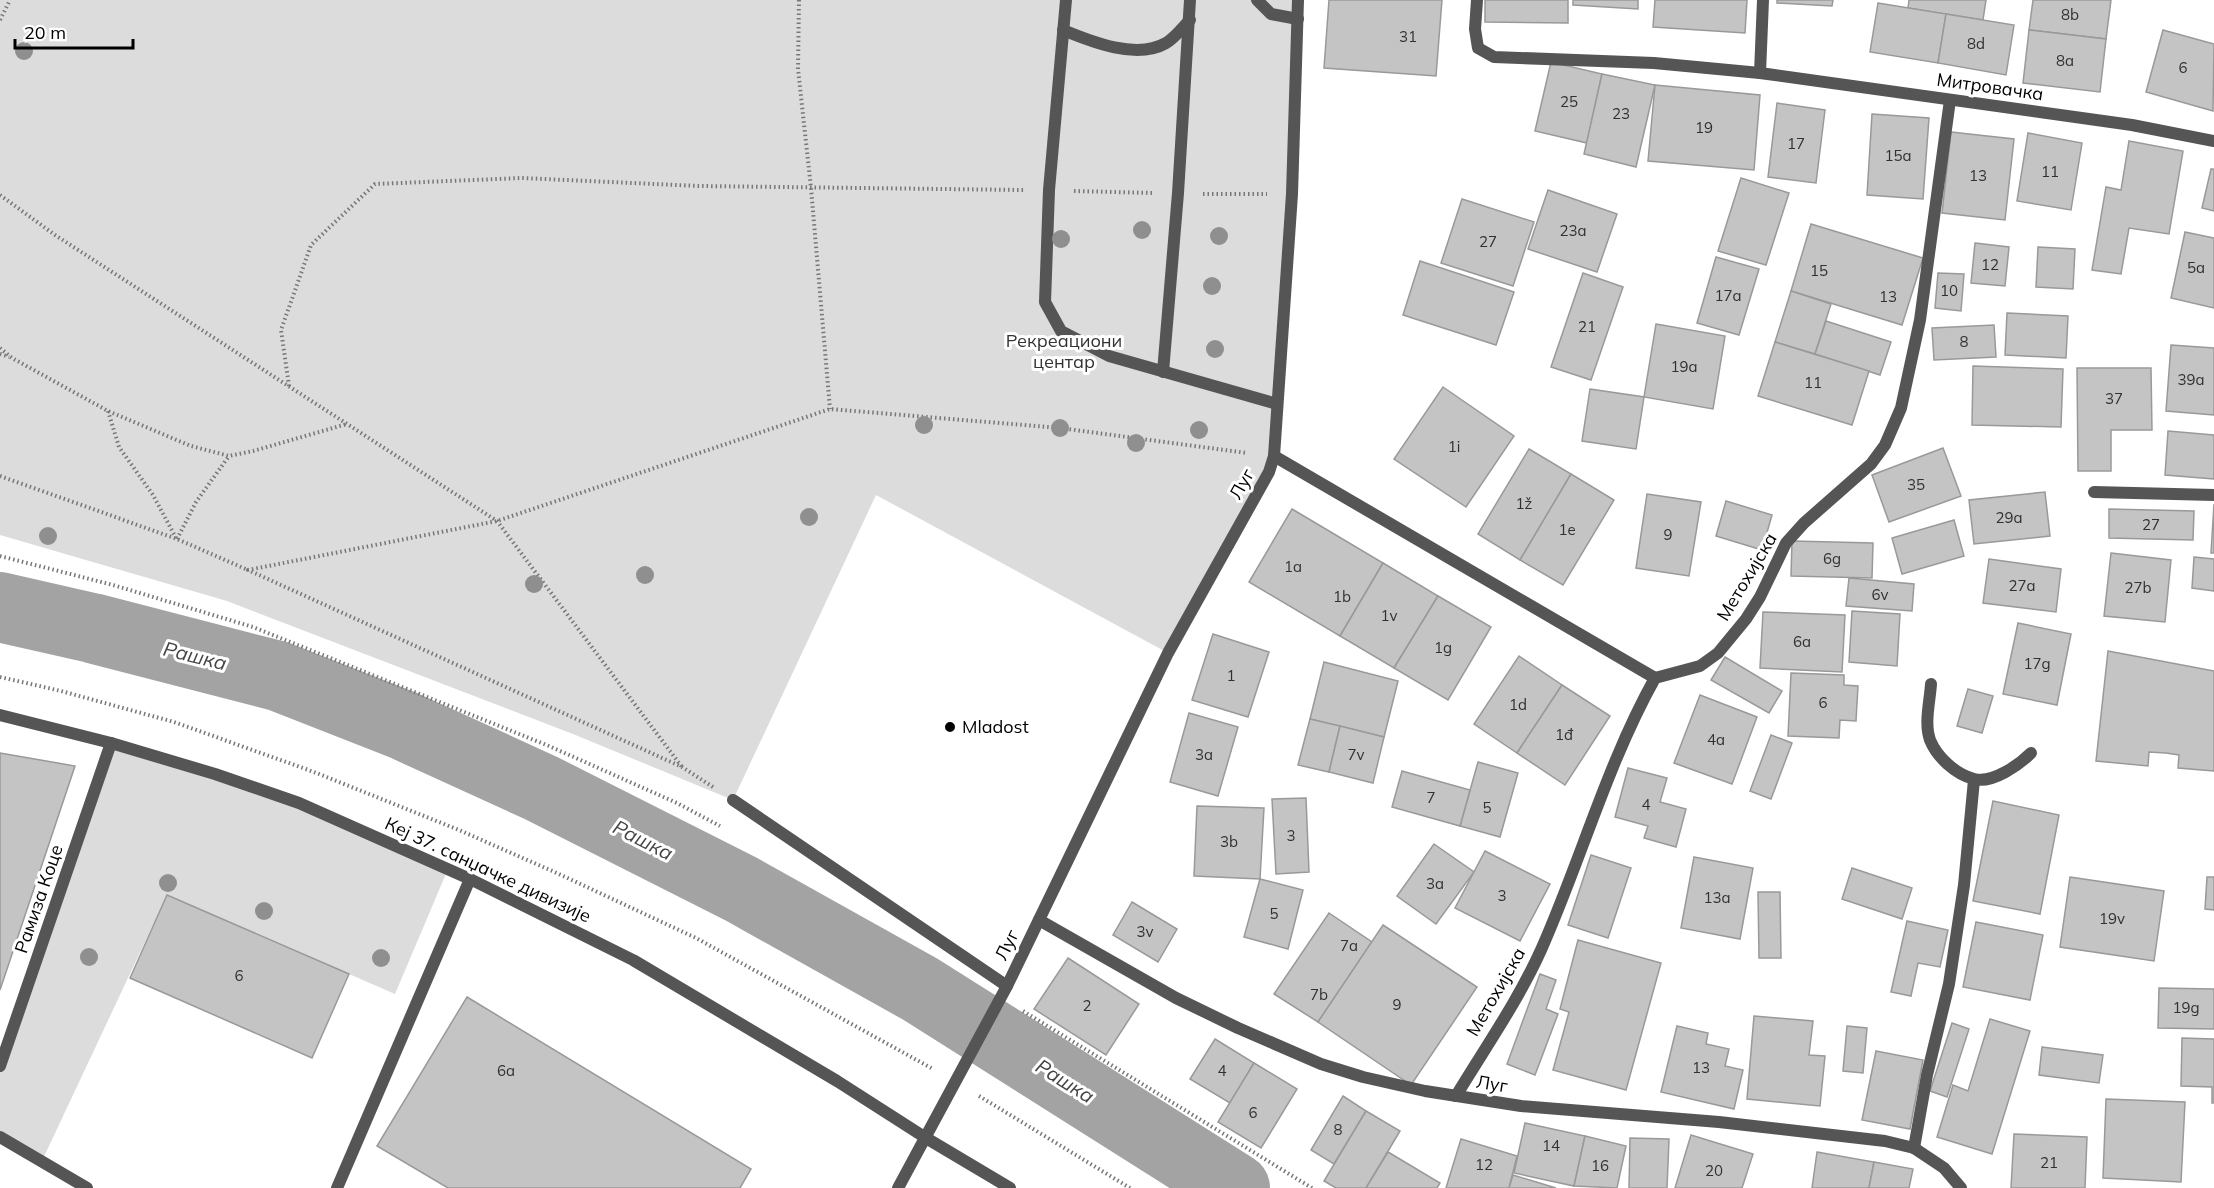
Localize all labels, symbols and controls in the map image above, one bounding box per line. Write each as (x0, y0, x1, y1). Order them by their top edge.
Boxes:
house number: 8b (2061, 5, 2079, 24)
scale bar (15, 12, 134, 50)
text: 20 m (24, 21, 66, 44)
house number: 31 (1399, 27, 1417, 46)
house number: 8d (1967, 34, 1985, 53)
house number: 8a (2056, 51, 2074, 70)
house number: 6 (2178, 58, 2188, 77)
street label: Митровачка (1935, 68, 2045, 105)
house number: 25 (1560, 92, 1578, 111)
house number: 23 (1612, 104, 1630, 123)
house number: 19 (1695, 118, 1713, 137)
house number: 17 (1787, 134, 1805, 153)
house number: 15a (1884, 146, 1912, 165)
house number: 11 (2041, 162, 2059, 181)
house number: 13 (1969, 166, 1987, 185)
house number: 23a (1559, 221, 1587, 240)
house number: 27 (1479, 232, 1497, 251)
house number: 12 (1981, 255, 1999, 274)
house number: 5a (2187, 258, 2205, 277)
house number: 15 (1810, 261, 1828, 280)
house number: 10 (1940, 281, 1958, 300)
house number: 17a (1714, 286, 1742, 305)
house number: 13 (1879, 287, 1897, 306)
house number: 21 (1578, 317, 1596, 336)
park label: Рекреациони центар (1006, 329, 1122, 373)
house number: 8 (1959, 332, 1969, 351)
house number: 19a (1670, 357, 1698, 376)
house number: 39a (2177, 370, 2205, 389)
house number: 11 (1804, 373, 1822, 392)
house number: 37 (2105, 389, 2123, 408)
house number: 1i (1448, 437, 1460, 456)
street label: Луг (1224, 464, 1259, 503)
house number: 35 (1907, 475, 1925, 494)
house number: 1ž (1516, 494, 1533, 513)
house number: 29a (1995, 508, 2023, 527)
house number: 27 (2142, 515, 2160, 534)
house number: 1e (1558, 520, 1576, 539)
house number: 9 (1663, 525, 1673, 544)
street label: Метохијска (1711, 529, 1782, 625)
house number: 6g (1823, 549, 1841, 568)
house number: 1a (1284, 557, 1302, 576)
house number: 27a (2008, 576, 2036, 595)
house number: 27b (2124, 578, 2152, 597)
house number: 6v (1872, 585, 1889, 604)
house number: 1b (1333, 587, 1351, 606)
house number: 1v (1381, 606, 1398, 625)
house number: 6a (1793, 632, 1811, 651)
water label: Рашка (161, 636, 229, 675)
house number: 1g (1434, 638, 1452, 657)
house number: 17g (2023, 654, 2051, 673)
house number: 1 (1226, 666, 1236, 685)
house number: 6 (1818, 693, 1828, 712)
house number: 1d (1509, 695, 1527, 714)
place label: Mladost (962, 715, 1029, 738)
marker: Mladost (943, 720, 957, 734)
house number: 1đ (1555, 725, 1574, 744)
house number: 4a (1707, 730, 1725, 749)
house number: 3a (1195, 745, 1213, 764)
house number: 7v (1348, 745, 1365, 764)
house number: 7 (1426, 788, 1436, 807)
house number: 4 (1641, 795, 1651, 814)
house number: 5 (1482, 798, 1492, 817)
street label: Кеј 37. санџачке дивизије (381, 812, 595, 928)
water label: Рашка (609, 814, 678, 865)
house number: 3 (1286, 826, 1296, 845)
house number: 3b (1220, 832, 1238, 851)
street label: Рамиза Коце (9, 842, 68, 956)
house number: 3a (1426, 874, 1444, 893)
house number: 3 (1497, 886, 1507, 905)
house number: 13a (1703, 888, 1731, 907)
house number: 5 (1269, 904, 1279, 923)
house number: 19v (2099, 909, 2125, 928)
house number: 3v (1137, 922, 1154, 941)
street label: Луг (989, 926, 1024, 964)
house number: 7a (1340, 936, 1358, 955)
street label: Метохијска (1461, 943, 1530, 1040)
house number: 6 (234, 966, 244, 985)
house number: 7b (1310, 985, 1328, 1004)
house number: 9 (1392, 995, 1402, 1014)
house number: 2 (1082, 996, 1092, 1015)
house number: 19g (2172, 998, 2200, 1017)
water label: Рашка (1031, 1053, 1099, 1108)
house number: 13 (1692, 1058, 1710, 1077)
house number: 6a (497, 1061, 515, 1080)
house number: 4 (1217, 1061, 1227, 1080)
street label: Луг (1475, 1070, 1509, 1097)
house number: 6 (1248, 1103, 1258, 1122)
house number: 8 (1333, 1120, 1343, 1139)
house number: 14 (1542, 1136, 1560, 1155)
house number: 21 (2040, 1153, 2058, 1172)
house number: 12 (1475, 1155, 1493, 1174)
house number: 16 (1591, 1156, 1609, 1175)
house number: 20 (1705, 1161, 1723, 1180)

